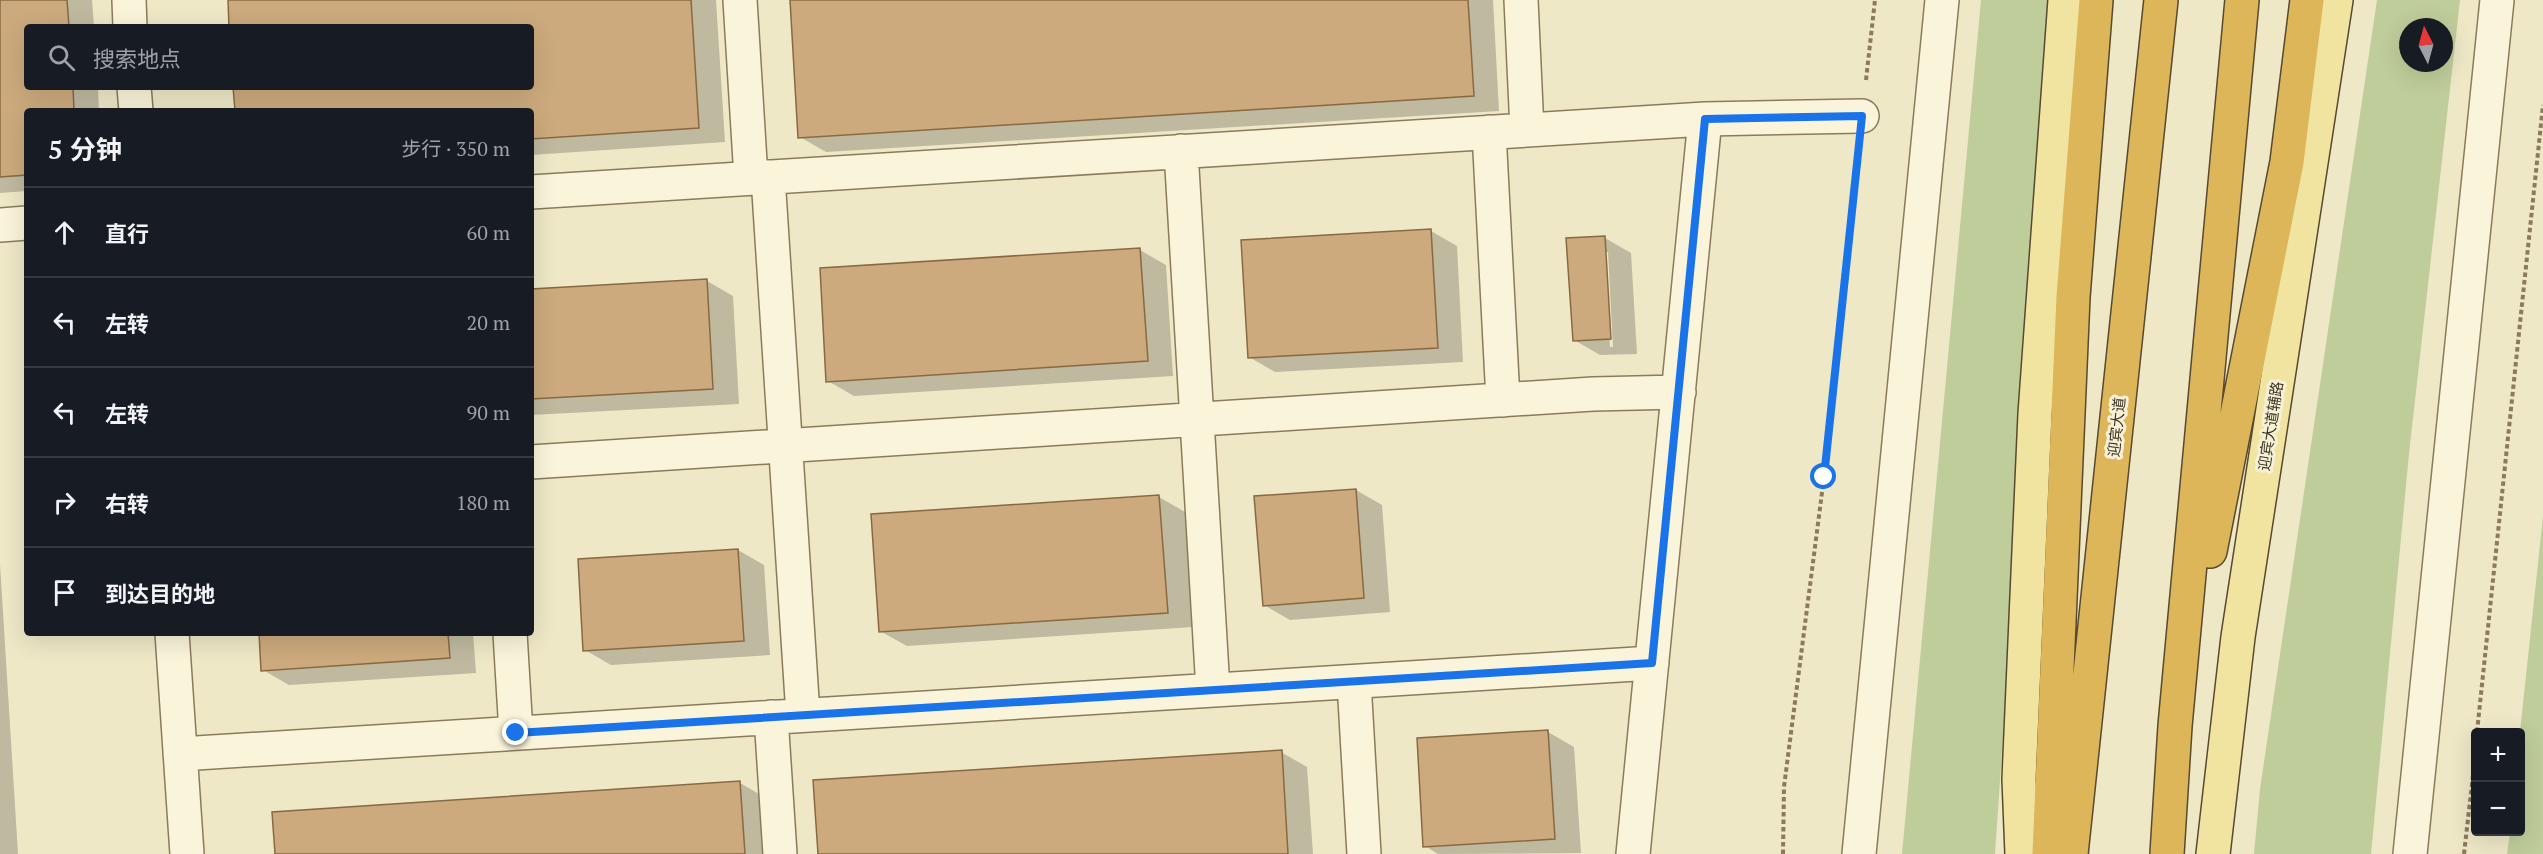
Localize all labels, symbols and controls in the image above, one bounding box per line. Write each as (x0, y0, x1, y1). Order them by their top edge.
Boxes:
north arrow (2399, 18, 2453, 72)
search box (24, 24, 534, 90)
icon: search (45, 41, 78, 74)
text: 搜索地点 (93, 44, 181, 73)
text: 5 分钟 (48, 132, 122, 166)
text: 步行 · 350 m (401, 135, 510, 162)
icon: ahead (48, 216, 81, 249)
text: 直行 (105, 219, 149, 248)
text: 60 m (467, 219, 510, 246)
icon: left (48, 306, 81, 339)
text: 左转 (105, 309, 149, 338)
text: 20 m (467, 309, 510, 336)
street label: 迎宾大道辅路 (2253, 380, 2287, 472)
icon: left (48, 396, 81, 429)
street label: 迎宾大道 (2103, 396, 2129, 458)
text: 左转 (105, 399, 149, 428)
text: 90 m (467, 399, 510, 426)
route start (1810, 463, 1836, 489)
icon: right (48, 486, 81, 519)
text: 右转 (105, 489, 149, 518)
text: 180 m (456, 489, 510, 516)
icon: arrive (48, 576, 81, 609)
text: 到达目的地 (105, 579, 215, 608)
route end (502, 719, 528, 745)
map controls (2471, 728, 2525, 836)
button: + (2471, 728, 2525, 782)
button: − (2471, 782, 2525, 836)

